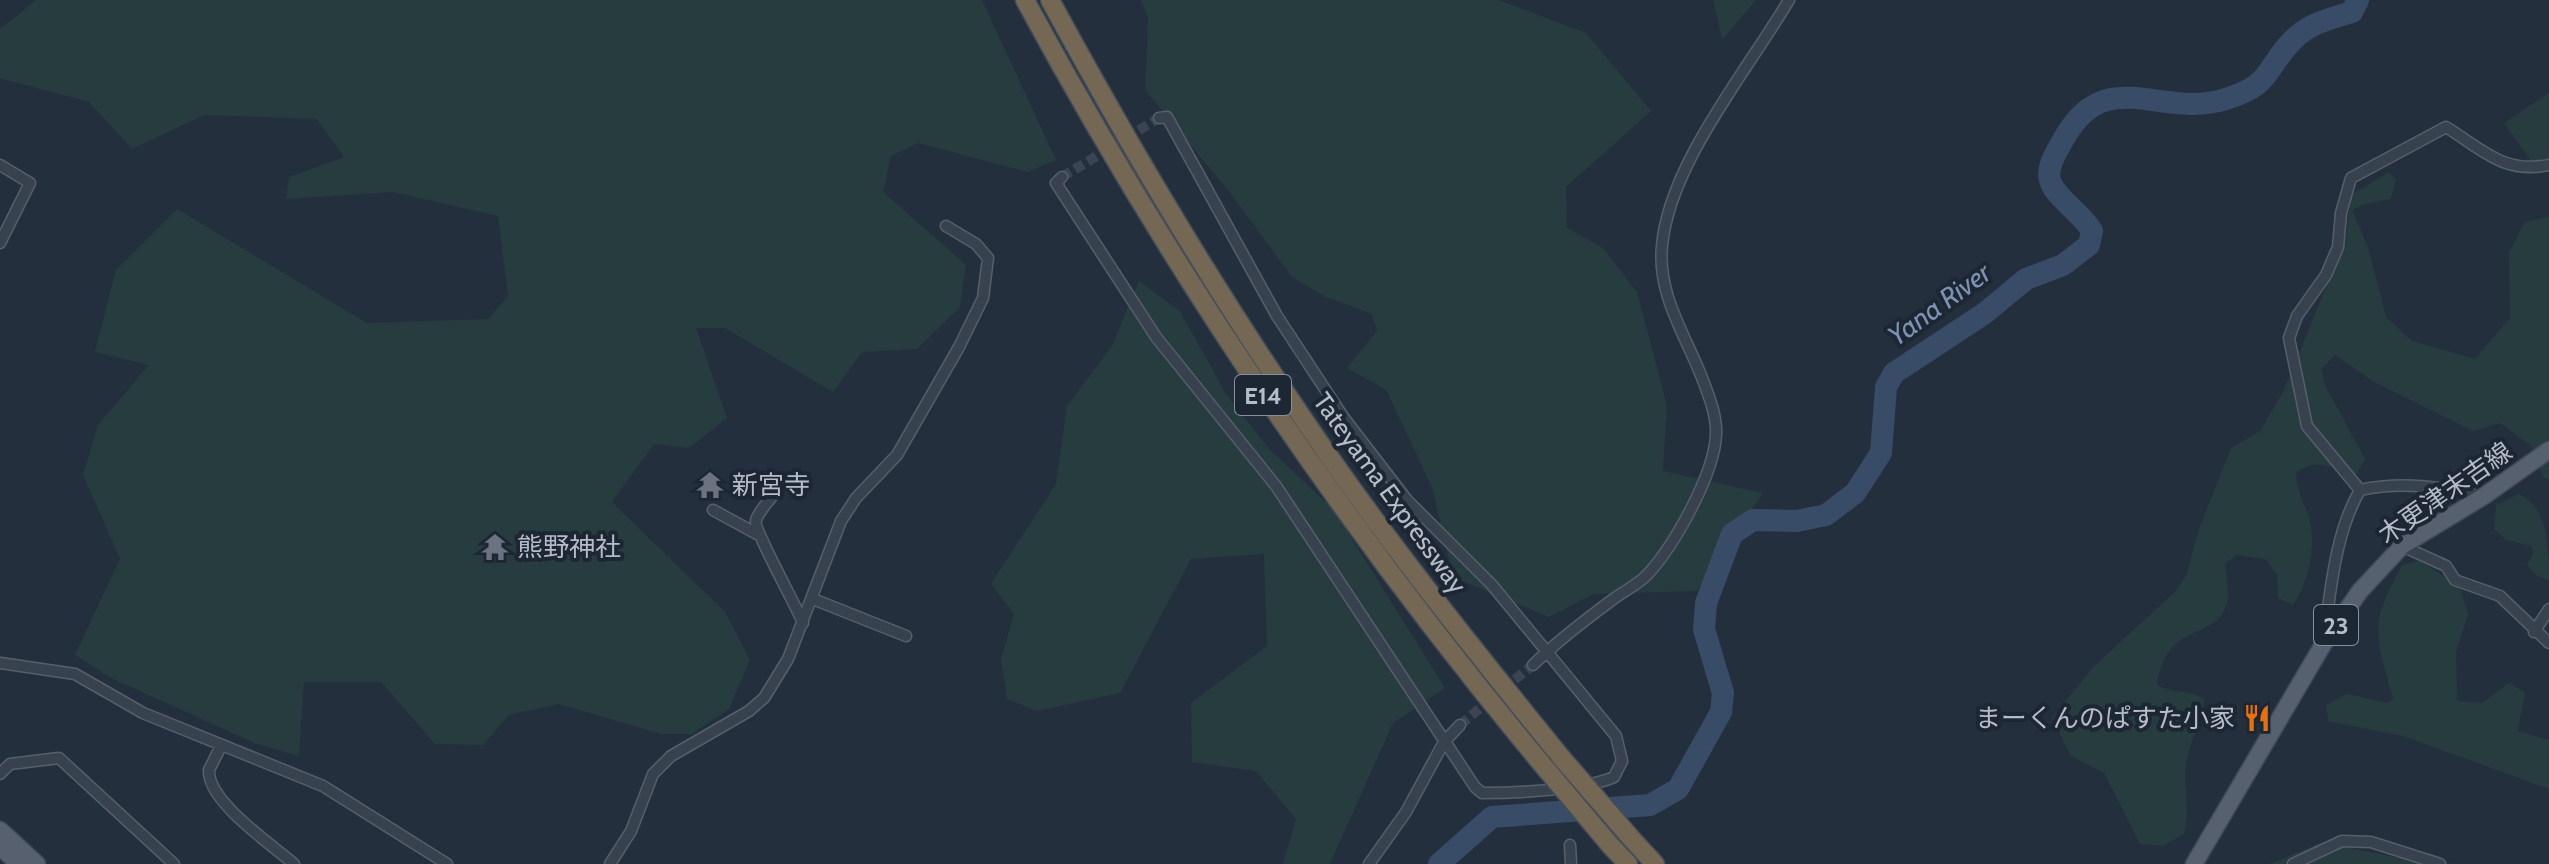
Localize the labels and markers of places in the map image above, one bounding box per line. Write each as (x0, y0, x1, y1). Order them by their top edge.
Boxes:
place label: 新宮寺 (732, 469, 810, 501)
temple icon: 新宮寺 (695, 470, 725, 500)
place label: 熊野神社 (517, 531, 621, 563)
temple icon: 熊野神社 (480, 532, 510, 562)
place label: まーくんのぱすた小家 (1975, 702, 2235, 734)
restaurant icon: まーくんのぱすた小家 (2242, 703, 2272, 733)

